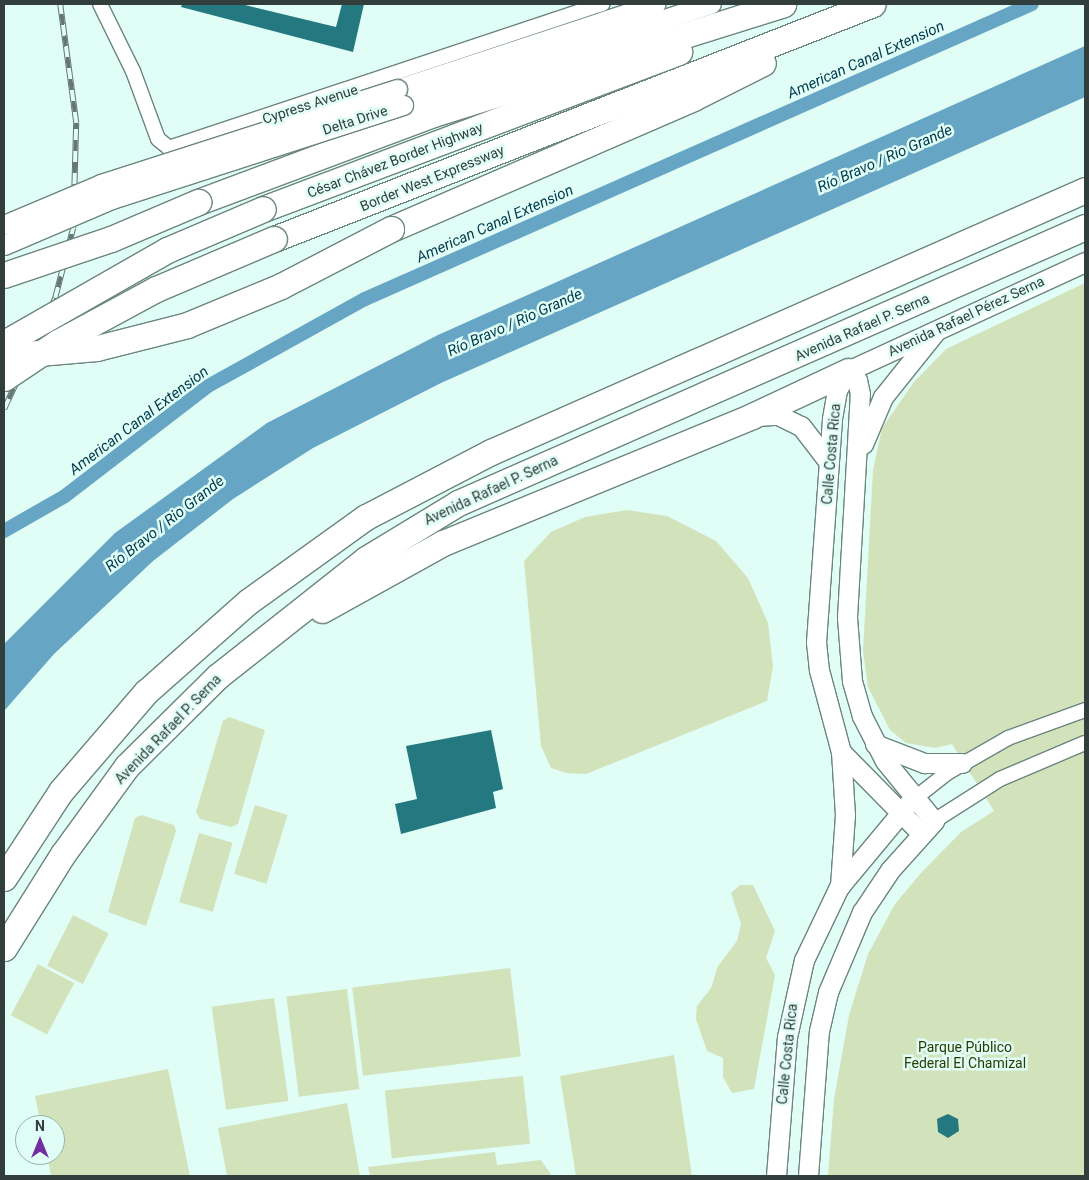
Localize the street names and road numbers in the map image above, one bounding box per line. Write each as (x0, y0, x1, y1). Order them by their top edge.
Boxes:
street label: Cypress Avenue (260, 81, 360, 127)
street label: Delta Drive (320, 102, 390, 138)
street label: César Chávez Border Highway (305, 119, 485, 201)
street label: Border West Expressway (358, 141, 506, 215)
street label: Avenida Rafael Pérez Serna (885, 272, 1047, 360)
street label: Avenida Rafael P. Serna (792, 290, 932, 364)
street label: Calle Costa Rica (818, 403, 844, 505)
street label: Avenida Rafael P. Serna (421, 452, 561, 528)
street label: Avenida Rafael P. Serna (111, 671, 225, 787)
street label: Calle Costa Rica (773, 1003, 801, 1105)

